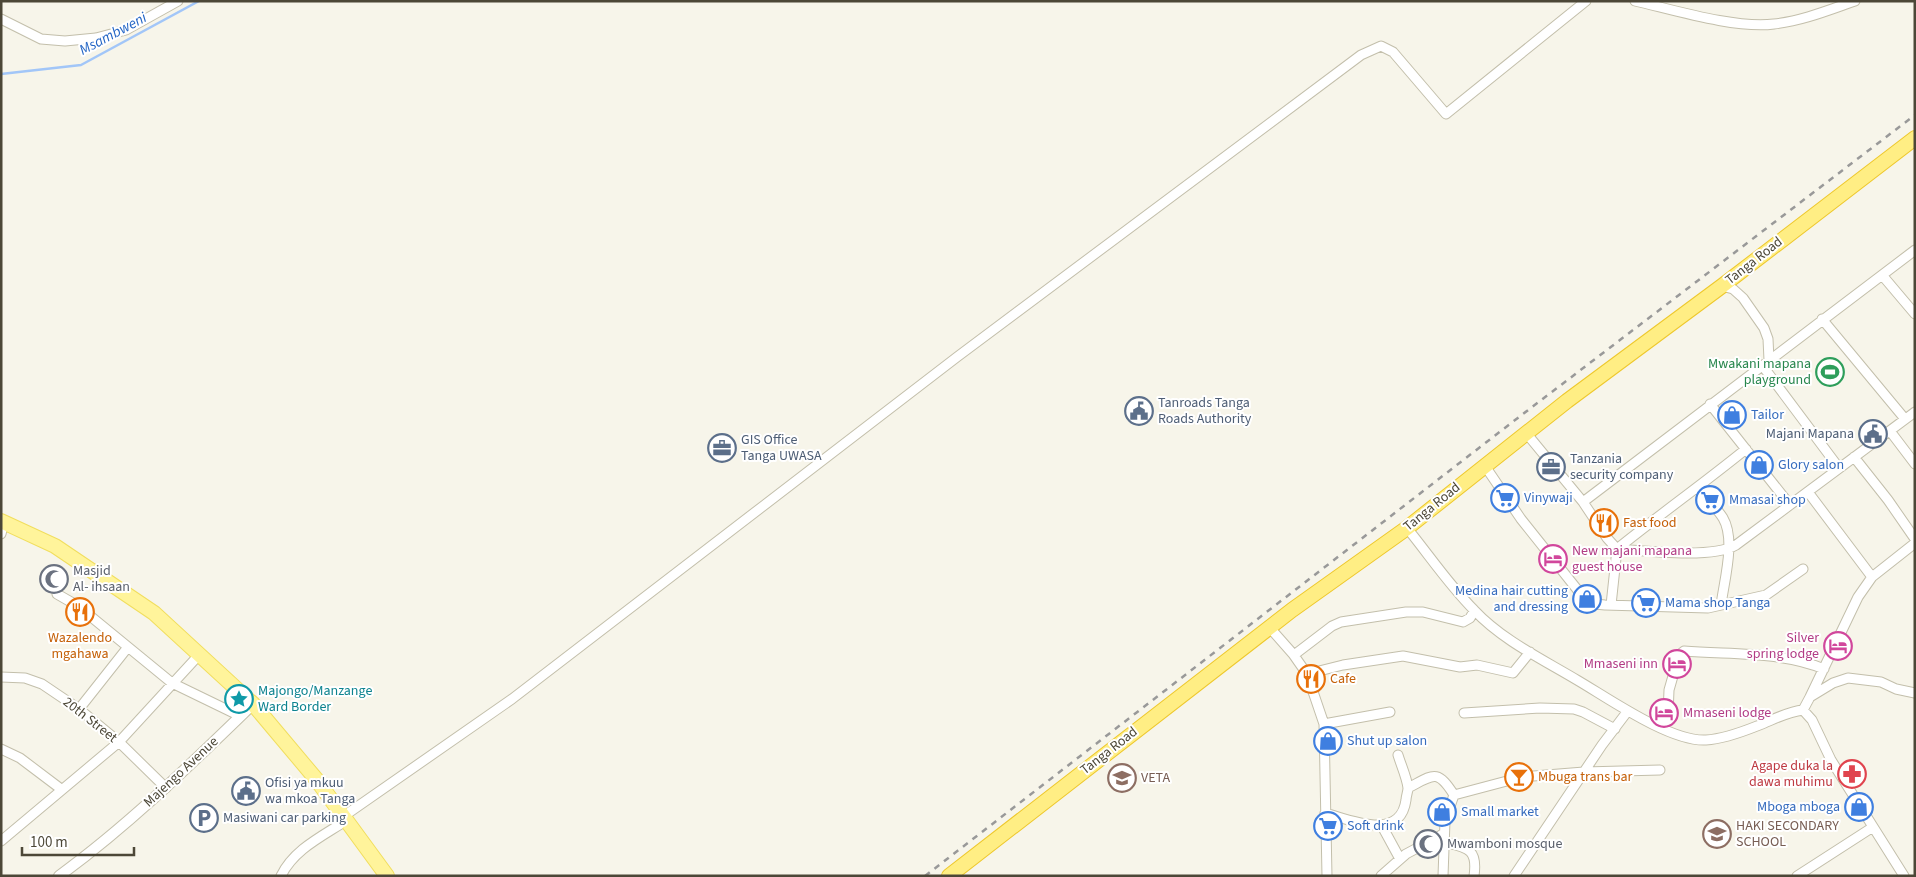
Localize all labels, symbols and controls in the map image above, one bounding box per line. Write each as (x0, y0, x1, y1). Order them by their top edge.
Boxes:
water label: Msambweni (76, 7, 151, 61)
street label: Tanga Road (1721, 232, 1787, 290)
place label: Mwakani mapana playground (1708, 354, 1811, 390)
sports icon: Mwakani mapana playground (1815, 357, 1845, 387)
place label: Tanroads Tanga Roads Authority (1158, 393, 1252, 429)
public building icon: Tanroads Tanga Roads Authority (1124, 396, 1154, 426)
shop icon: Tailor (1717, 400, 1747, 430)
place label: Tailor (1751, 405, 1784, 425)
public building icon: Majani Mapana (1858, 419, 1888, 449)
place label: Majani Mapana (1766, 424, 1854, 444)
place label: GIS Office Tanga UWASA (741, 430, 822, 466)
office icon: GIS Office Tanga UWASA (707, 433, 737, 463)
place label: Tanzania security company (1570, 449, 1674, 485)
shop icon: Glory salon (1744, 450, 1774, 480)
office icon: Tanzania security company (1536, 452, 1566, 482)
place label: Glory salon (1778, 455, 1844, 475)
street label: Tanga Road (1399, 478, 1465, 536)
supermarket icon: Vinywaji (1490, 483, 1520, 513)
supermarket icon: Mmasai shop (1695, 485, 1725, 515)
place label: Vinywaji (1524, 488, 1573, 508)
place label: Mmasai shop (1729, 490, 1806, 510)
restaurant icon: Fast food (1589, 508, 1619, 538)
place label: Fast food (1623, 513, 1677, 533)
place label: New majani mapana guest house (1572, 541, 1692, 577)
hotel icon: New majani mapana guest house (1538, 544, 1568, 574)
place label: Masjid Al- ihsaan (73, 561, 130, 597)
mosque icon: Masjid Al- ihsaan (39, 564, 69, 594)
place label: Medina hair cutting and dressing (1455, 581, 1568, 617)
shop icon: Medina hair cutting and dressing (1572, 584, 1602, 614)
supermarket icon: Mama shop Tanga (1631, 588, 1661, 618)
place label: Mama shop Tanga (1665, 593, 1770, 613)
restaurant icon: Wazalendo mgahawa (65, 597, 95, 627)
place label: Wazalendo mgahawa (48, 628, 112, 664)
place label: Silver spring lodge (1747, 628, 1819, 664)
hotel icon: Silver spring lodge (1823, 631, 1853, 661)
hotel icon: Mmaseni inn (1662, 649, 1692, 679)
place label: Mmaseni inn (1584, 654, 1658, 674)
restaurant icon: Cafe (1296, 664, 1326, 694)
place label: Cafe (1330, 669, 1356, 689)
place label: Majongo/Manzange Ward Border (258, 681, 372, 717)
place icon: Majongo/Manzange Ward Border (224, 684, 254, 714)
street label: 20th Street (59, 692, 122, 748)
hotel icon: Mmaseni lodge (1649, 698, 1679, 728)
place label: Mmaseni lodge (1683, 703, 1771, 723)
street label: Tanga Road (1076, 722, 1142, 780)
shop icon: Shut up salon (1313, 726, 1343, 756)
place label: Shut up salon (1347, 731, 1427, 751)
street label: Majengo Avenue (139, 732, 223, 812)
place label: Agape duka la dawa muhimu (1749, 756, 1833, 792)
pharmacy icon: Agape duka la dawa muhimu (1837, 759, 1867, 789)
bar icon: Mbuga trans bar (1504, 762, 1534, 792)
school or university icon: VETA (1107, 763, 1137, 793)
place label: Mbuga trans bar (1538, 767, 1632, 787)
place label: VETA (1141, 768, 1171, 788)
place label: Ofisi ya mkuu wa mkoa Tanga (265, 773, 355, 809)
public building icon: Ofisi ya mkuu wa mkoa Tanga (231, 776, 261, 806)
shop icon: Mboga mboga (1844, 792, 1874, 822)
shop icon: Small market (1427, 797, 1457, 827)
place label: Mboga mboga (1757, 797, 1840, 817)
place label: Small market (1461, 802, 1539, 822)
parking icon: Masiwani car parking (189, 803, 219, 833)
place label: Masiwani car parking (223, 808, 346, 828)
supermarket icon: Soft drink (1313, 811, 1343, 841)
place label: Soft drink (1347, 816, 1404, 836)
place label: HAKI SECONDARY SCHOOL (1736, 816, 1839, 852)
school or university icon: HAKI SECONDARY SCHOOL (1702, 819, 1732, 849)
scale bar (22, 824, 135, 856)
mosque icon: Mwamboni mosque (1413, 829, 1443, 859)
text: 100 m (30, 832, 68, 853)
place label: Mwamboni mosque (1447, 834, 1562, 854)

